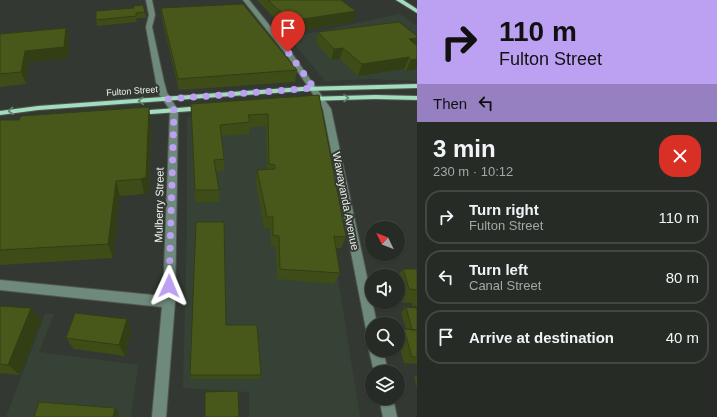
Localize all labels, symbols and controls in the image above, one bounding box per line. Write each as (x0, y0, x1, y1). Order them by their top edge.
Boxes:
pin (271, 11, 305, 52)
icon: right (433, 16, 485, 68)
text: 110 m (499, 16, 577, 47)
icon: arrive (277, 17, 299, 39)
text: Fulton Street (499, 49, 602, 69)
street label: Fulton Street (106, 84, 159, 98)
icon: left (475, 92, 497, 114)
one-way arrow (343, 94, 349, 102)
text: Then (433, 95, 467, 112)
one-way arrow (137, 96, 144, 105)
one-way arrow (8, 107, 14, 116)
text: 3 min (433, 135, 496, 162)
button: close (659, 135, 701, 177)
street label: Wawayanda Avenue (331, 151, 361, 251)
text: 230 m · 10:12 (433, 164, 513, 179)
street label: Mulberry Street (152, 167, 166, 243)
text: Turn right (469, 201, 539, 218)
icon: right (435, 206, 457, 228)
text: 110 m (658, 209, 699, 226)
text: Fulton Street (469, 218, 543, 233)
north arrow (365, 221, 405, 261)
map controls (365, 221, 405, 405)
text: Turn left (469, 261, 528, 278)
position arrow (148, 265, 190, 307)
icon: left (435, 266, 457, 288)
button: sound (365, 269, 405, 309)
text: 80 m (666, 269, 699, 286)
text: Canal Street (469, 278, 541, 293)
button: search (365, 317, 405, 357)
icon: arrive (435, 326, 457, 348)
text: Arrive at destination (469, 329, 614, 346)
text: 40 m (666, 329, 699, 346)
button: layers (365, 365, 405, 405)

